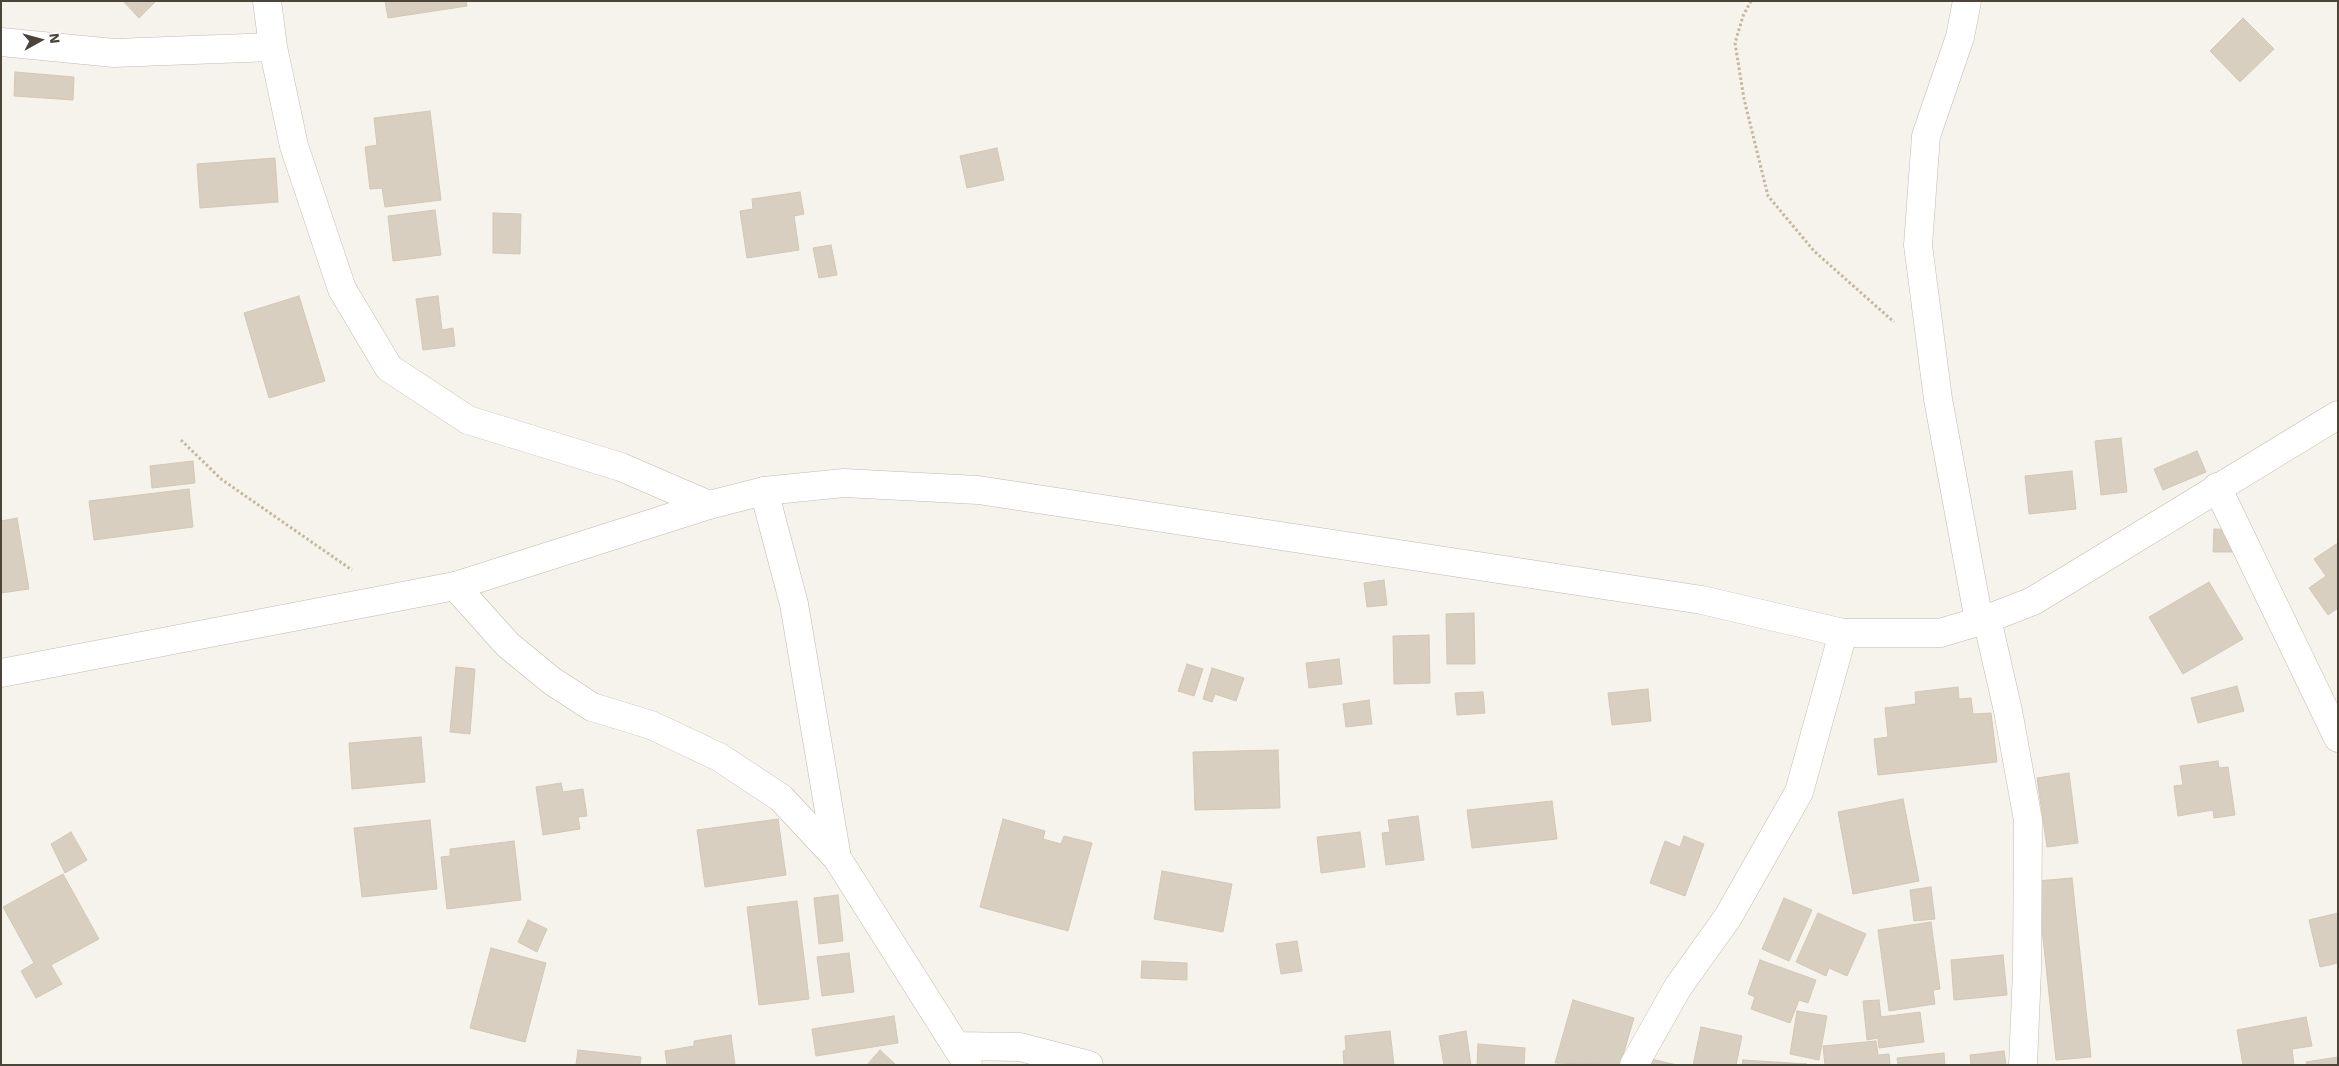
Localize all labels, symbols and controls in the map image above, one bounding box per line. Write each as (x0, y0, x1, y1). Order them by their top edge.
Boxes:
north arrow (15, 15, 65, 65)
text: N (46, 32, 63, 44)

